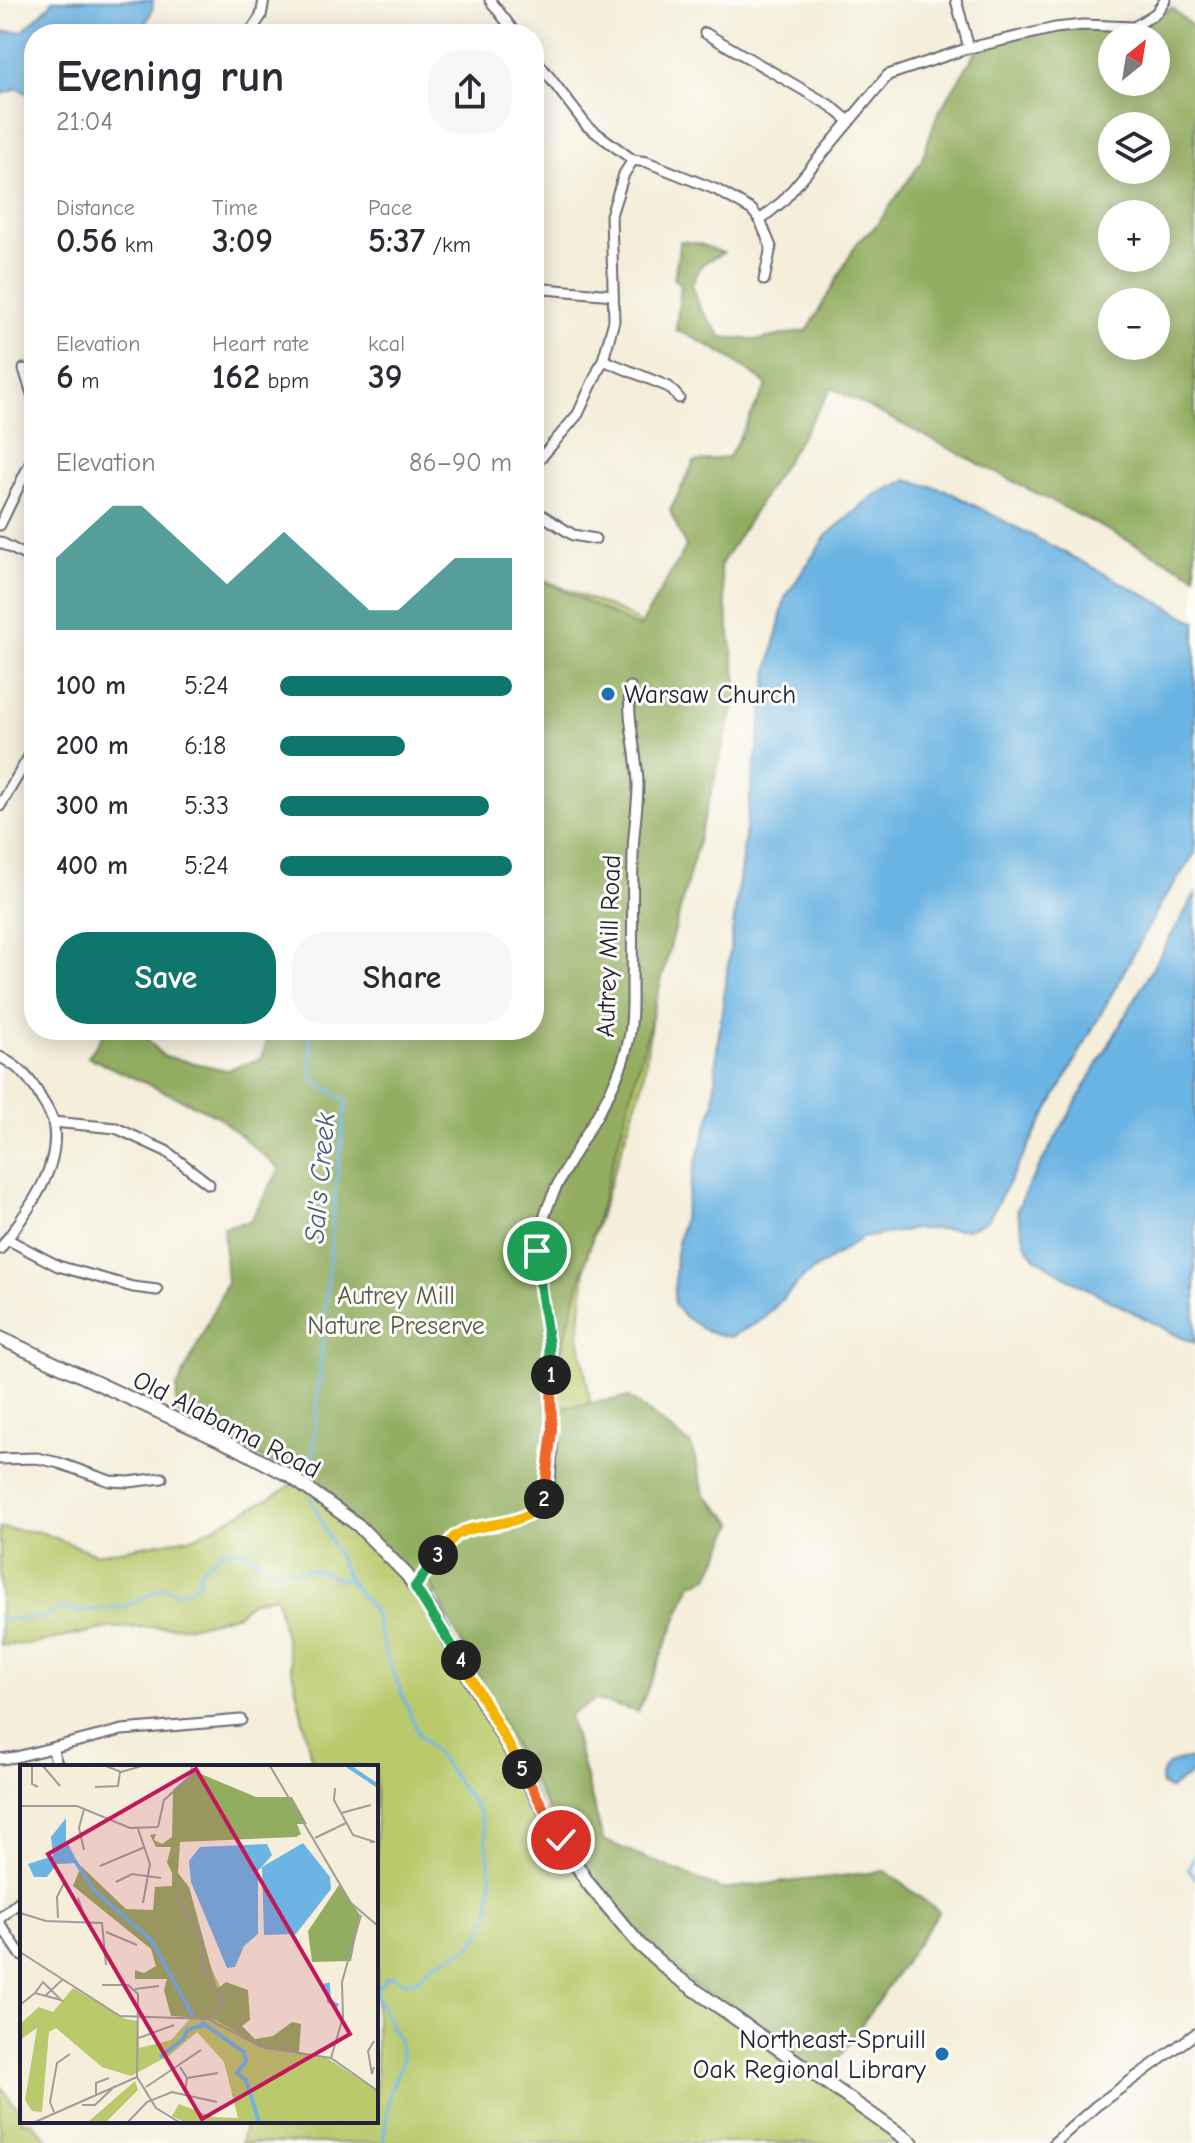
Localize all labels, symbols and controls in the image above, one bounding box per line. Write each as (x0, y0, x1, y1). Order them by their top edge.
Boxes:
north arrow (1098, 24, 1170, 96)
map controls (1098, 24, 1170, 360)
button: share (428, 50, 512, 134)
text: Evening run (56, 51, 284, 102)
text: 21:04 (56, 107, 113, 137)
button: layers (1098, 112, 1170, 184)
text: Distance (56, 195, 135, 221)
text: Time (212, 195, 258, 221)
text: Pace (368, 195, 412, 221)
button: + (1098, 200, 1170, 272)
text: 0.56 (56, 221, 117, 261)
text: 3:09 (212, 221, 273, 261)
text: 5:37 (368, 221, 425, 261)
text: km (117, 232, 154, 258)
text: /km (425, 232, 471, 258)
button: − (1098, 288, 1170, 360)
text: Elevation (56, 331, 140, 357)
text: Heart rate (212, 331, 309, 357)
text: kcal (368, 331, 405, 357)
text: 6 (56, 357, 74, 397)
text: 162 (212, 357, 260, 397)
text: 39 (368, 357, 403, 397)
text: m (74, 368, 99, 394)
text: bpm (260, 368, 309, 394)
text: Elevation (56, 448, 156, 478)
text: 86–90 m (409, 448, 512, 478)
text: 100 m (56, 671, 126, 701)
text: 5:24 (184, 671, 229, 701)
place label: Warsaw Church (624, 680, 796, 710)
marker: Warsaw Church (599, 685, 617, 703)
text: 200 m (56, 731, 129, 761)
text: 6:18 (184, 731, 226, 761)
text: 300 m (56, 791, 129, 821)
text: 5:33 (184, 791, 229, 821)
text: 400 m (56, 851, 128, 881)
text: 5:24 (184, 851, 229, 881)
street label: Autrey Mill Road (591, 854, 627, 1038)
button: Save (56, 932, 276, 1024)
button: Share (292, 932, 512, 1024)
water label: Sal's Creek (298, 1111, 342, 1245)
pin (503, 1217, 571, 1285)
icon: arrive (515, 1229, 559, 1273)
park label: Autrey Mill Nature Preserve (307, 1281, 485, 1341)
pin: 1 (531, 1355, 571, 1395)
text: 1 (547, 1362, 555, 1388)
street label: Old Alabama Road (128, 1365, 325, 1485)
pin: 2 (524, 1479, 564, 1519)
text: 2 (539, 1486, 549, 1512)
pin: 3 (418, 1535, 458, 1575)
text: 3 (433, 1542, 443, 1568)
pin: 4 (441, 1640, 481, 1680)
text: 4 (456, 1647, 466, 1673)
pin: 5 (502, 1749, 542, 1789)
text: 5 (516, 1756, 528, 1782)
inset map (20, 1765, 378, 2123)
pin (527, 1806, 595, 1874)
icon: check (539, 1818, 583, 1862)
place label: Northeast-Spruill Oak Regional Library (693, 2025, 926, 2085)
marker: Northeast-Spruill Oak Regional Library (933, 2045, 951, 2063)

